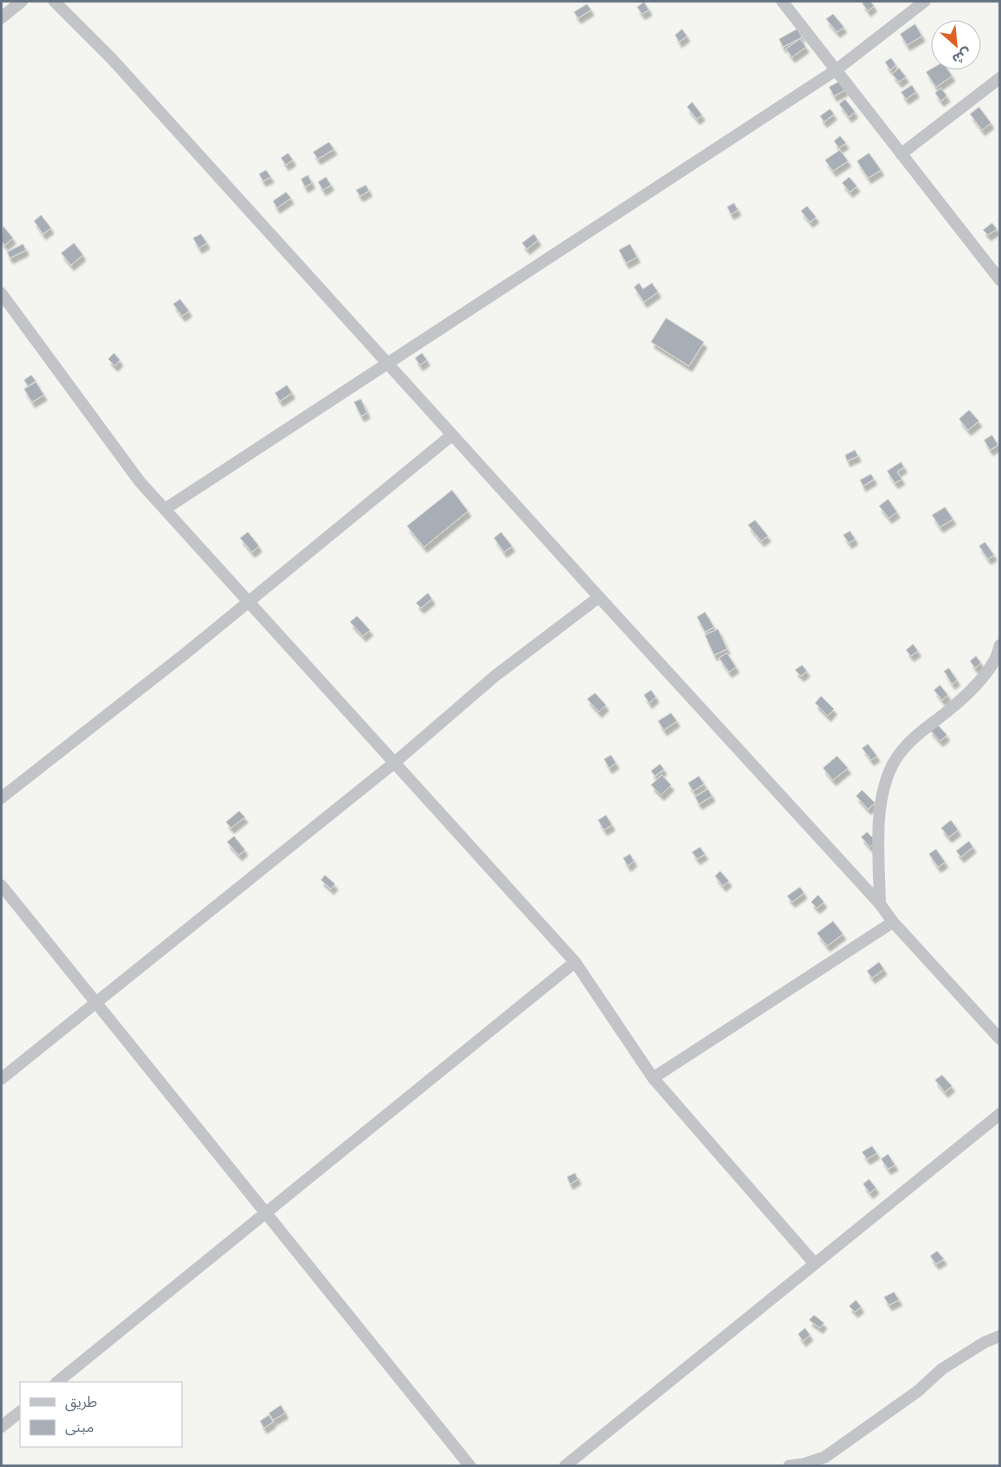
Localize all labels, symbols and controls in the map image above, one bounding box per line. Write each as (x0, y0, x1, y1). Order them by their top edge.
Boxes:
north arrow (931, 20, 981, 70)
text: ش (949, 44, 975, 69)
legend (20, 1382, 182, 1447)
text: طريق (65, 1392, 97, 1412)
text: مبنى (65, 1417, 94, 1436)

